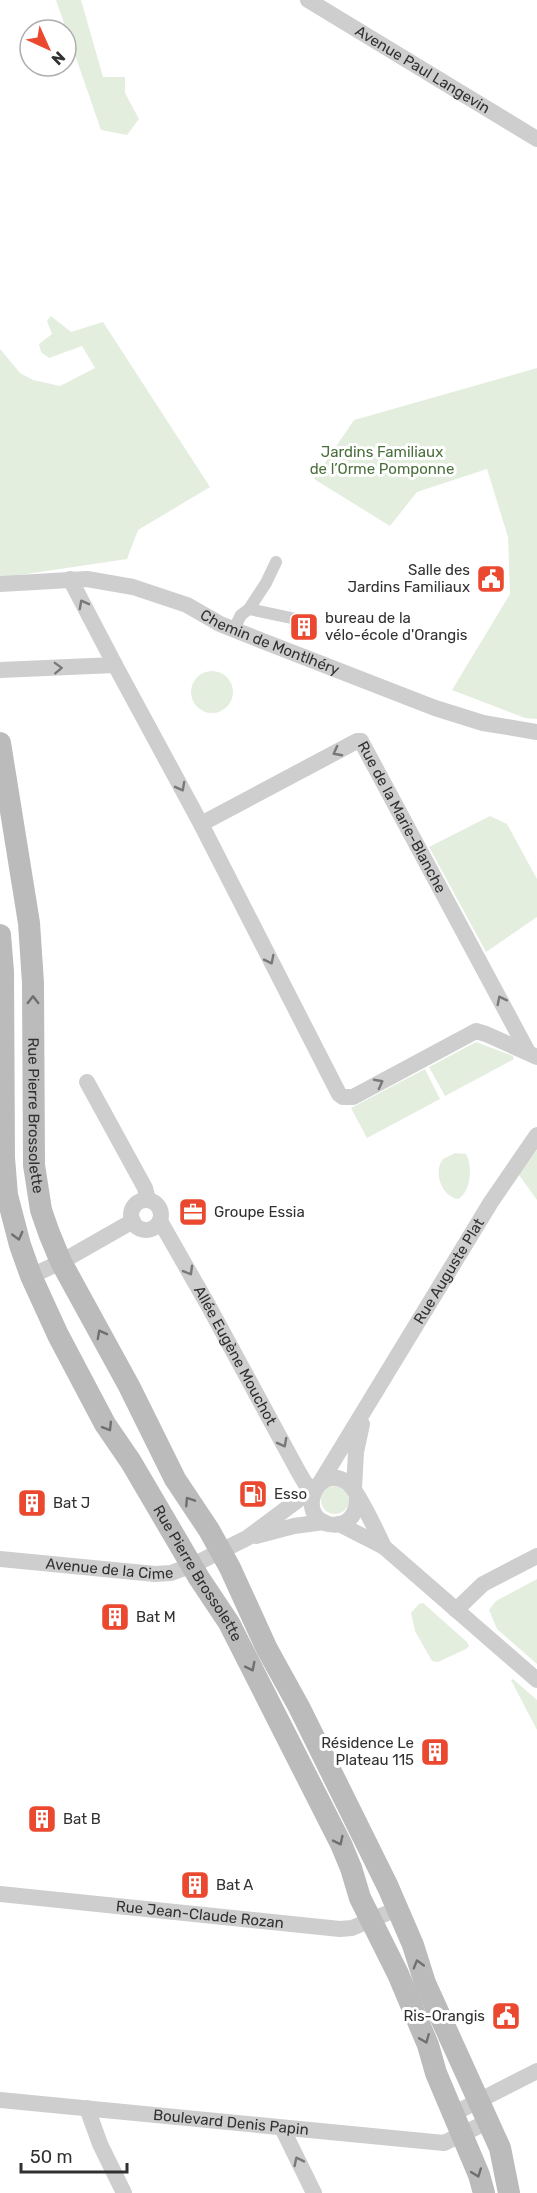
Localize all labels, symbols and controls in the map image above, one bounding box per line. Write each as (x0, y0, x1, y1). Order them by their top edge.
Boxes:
north arrow (18, 18, 78, 78)
street label: Avenue Paul Langevin (352, 22, 493, 117)
text: N (47, 47, 69, 69)
park label: Jardins Familiaux de l’Orme Pomponne (310, 443, 454, 478)
place label: Salle des Jardins Familiaux (348, 561, 470, 596)
public building icon: Salle des Jardins Familiaux (475, 563, 507, 595)
one-way arrow (78, 599, 90, 610)
street label: Chemin de Montlhéry (197, 606, 342, 679)
place label: bureau de la vélo-école d'Orangis (325, 609, 468, 644)
building icon: bureau de la vélo-école d'Orangis (288, 611, 320, 643)
one-way arrow (54, 661, 63, 674)
street label: Rue de la Marie-Blanche (354, 738, 450, 896)
one-way arrow (333, 745, 343, 756)
one-way arrow (174, 780, 185, 791)
one-way arrow (262, 954, 274, 965)
one-way arrow (27, 996, 39, 1005)
one-way arrow (497, 996, 508, 1007)
street label: Rue Pierre Brossolette (24, 1037, 47, 1195)
one-way arrow (372, 1079, 383, 1090)
office icon: Groupe Essia (177, 1196, 209, 1228)
place label: Groupe Essia (214, 1203, 305, 1221)
street label: Rue Auguste Plat (410, 1215, 488, 1327)
one-way arrow (11, 1230, 23, 1241)
one-way arrow (182, 1265, 193, 1276)
street label: Allée Eugène Mouchot (190, 1283, 280, 1428)
one-way arrow (97, 1330, 108, 1341)
one-way arrow (100, 1421, 112, 1431)
one-way arrow (275, 1436, 287, 1447)
fuel station icon: Esso (237, 1478, 269, 1510)
place label: Esso (274, 1485, 307, 1503)
building icon: Bat J (16, 1487, 48, 1519)
place label: Bat J (53, 1494, 90, 1512)
one-way arrow (185, 1497, 196, 1508)
street label: Rue Pierre Brossolette (149, 1502, 246, 1644)
street label: Avenue de la Cime (45, 1554, 174, 1583)
building icon: Bat M (99, 1601, 131, 1633)
place label: Bat M (136, 1608, 176, 1626)
one-way arrow (244, 1660, 255, 1671)
place label: Résidence Le Plateau 115 (321, 1734, 414, 1769)
building icon: Résidence Le Plateau 115 (419, 1736, 451, 1768)
building icon: Bat B (26, 1803, 58, 1835)
place label: Bat B (63, 1810, 101, 1828)
one-way arrow (331, 1834, 343, 1845)
building icon: Bat A (179, 1869, 211, 1901)
place label: Bat A (216, 1876, 253, 1894)
street label: Rue Jean-Claude Rozan (115, 1897, 285, 1932)
one-way arrow (413, 1959, 425, 1970)
public building icon: Ris-Orangis (490, 2000, 522, 2032)
place label: Ris-Orangis (403, 2007, 485, 2025)
one-way arrow (418, 2032, 430, 2043)
street label: Boulevard Denis Papin (152, 2106, 310, 2139)
scale bar (21, 2136, 128, 2174)
text: 50 m (30, 2146, 73, 2168)
one-way arrow (293, 2156, 305, 2167)
one-way arrow (470, 2167, 483, 2177)

